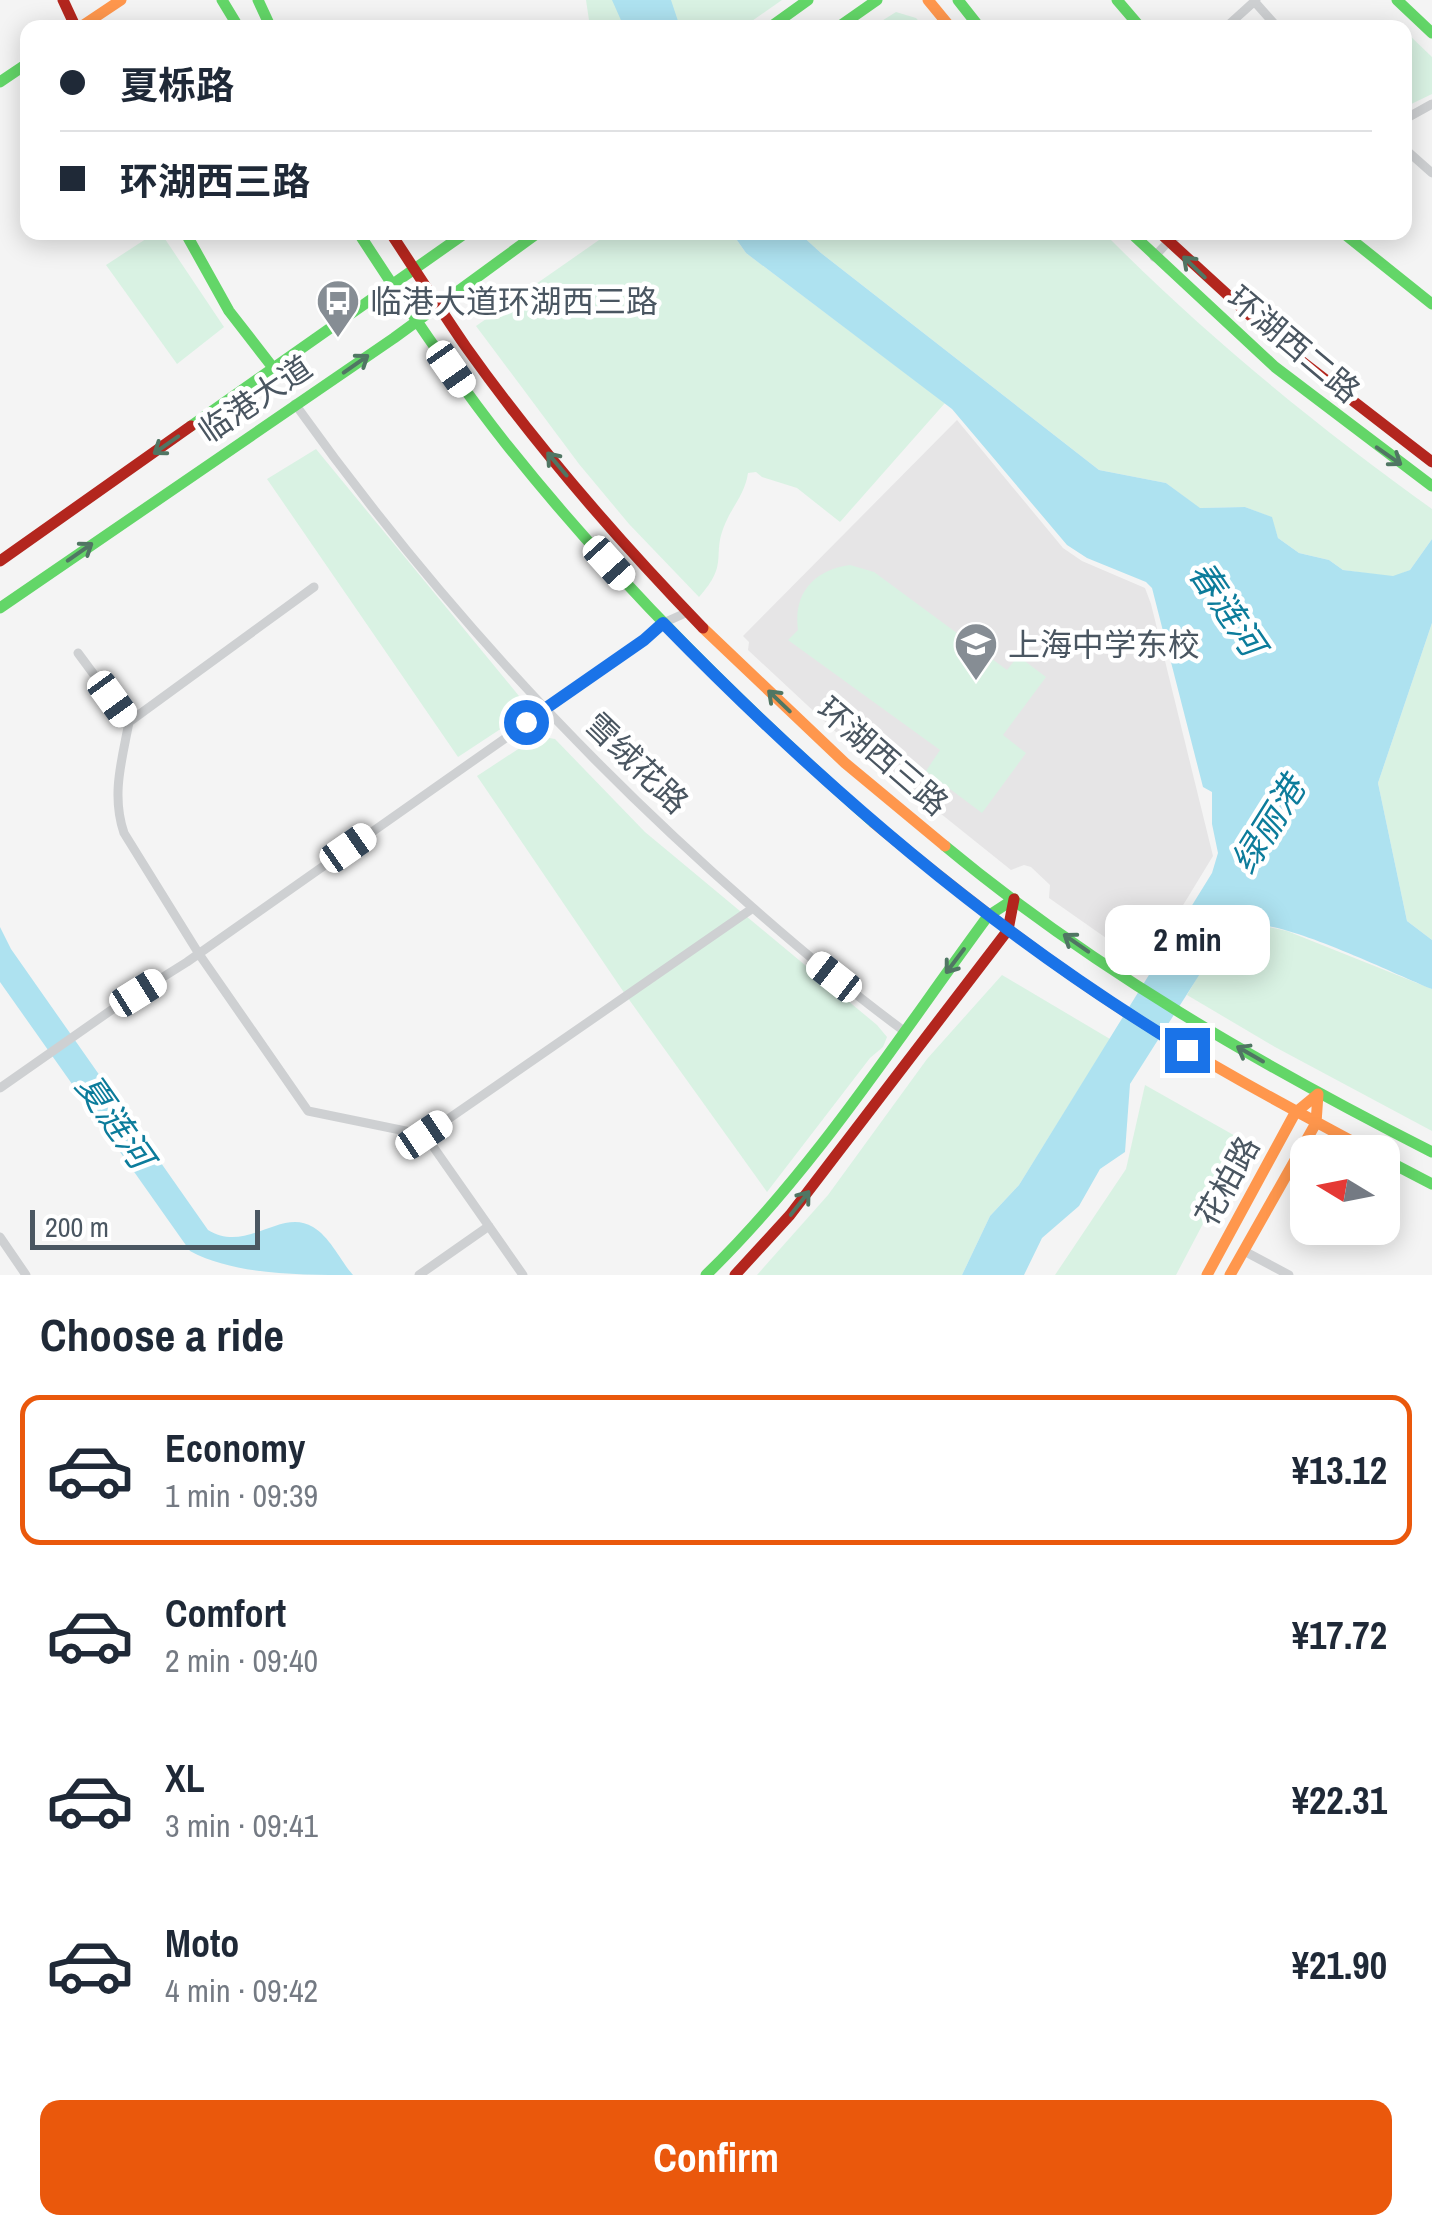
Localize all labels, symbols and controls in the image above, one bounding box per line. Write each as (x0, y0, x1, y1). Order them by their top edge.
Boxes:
text: 夏栎路 (120, 60, 234, 111)
text: 环湖西三路 (120, 156, 310, 207)
one-way arrow (1183, 255, 1207, 279)
street label: 环湖西二路 (1219, 276, 1369, 412)
bus stop icon: 临港大道环湖西三路 (315, 278, 361, 339)
place label: 临港大道环湖西三路 (370, 280, 658, 323)
car (422, 336, 480, 402)
street label: 临港大道 (190, 345, 320, 453)
one-way arrow (342, 354, 370, 375)
one-way arrow (152, 434, 180, 455)
one-way arrow (1375, 445, 1403, 466)
one-way arrow (546, 452, 569, 477)
car (578, 531, 640, 595)
one-way arrow (66, 542, 93, 563)
water label: 春涟河 (1178, 551, 1279, 670)
school or university icon: 上海中学东校 (953, 621, 999, 682)
place label: 上海中学东校 (1008, 623, 1200, 666)
car (82, 666, 142, 732)
street label: 环湖西三路 (809, 687, 957, 825)
one-way arrow (768, 689, 792, 713)
route start (504, 700, 549, 745)
street label: 雪绒花路 (576, 703, 698, 823)
water label: 绿丽港 (1220, 764, 1318, 882)
car (315, 819, 381, 877)
callout: 2 min (1104, 905, 1270, 975)
text: 2 min (1153, 918, 1222, 961)
one-way arrow (1063, 933, 1090, 954)
car (801, 947, 867, 1007)
one-way arrow (944, 947, 965, 974)
car (105, 964, 171, 1022)
route end (1165, 1028, 1210, 1073)
one-way arrow (1236, 1044, 1265, 1064)
water label: 夏涟河 (66, 1065, 168, 1182)
car (391, 1106, 457, 1164)
street label: 花柏路 (1185, 1129, 1269, 1233)
north arrow (1290, 1135, 1400, 1245)
map controls (1290, 1135, 1400, 1245)
one-way arrow (789, 1190, 810, 1217)
scale bar (30, 1205, 260, 1250)
text: 200 m (45, 1208, 109, 1246)
text: Choose a ride (40, 1304, 284, 1365)
text: Economy (165, 1423, 305, 1474)
icon: car (45, 1425, 135, 1515)
text: ¥13.12 (1292, 1445, 1387, 1496)
text: 1 min · 09:39 (165, 1474, 318, 1517)
text: Comfort (165, 1588, 286, 1639)
icon: car (45, 1590, 135, 1680)
text: ¥17.72 (1292, 1610, 1387, 1661)
text: 2 min · 09:40 (165, 1639, 318, 1682)
text: XL (165, 1753, 205, 1804)
icon: car (45, 1755, 135, 1845)
text: ¥22.31 (1292, 1775, 1387, 1826)
text: 3 min · 09:41 (165, 1804, 318, 1847)
text: Moto (165, 1918, 239, 1969)
icon: car (45, 1920, 135, 2010)
text: ¥21.90 (1292, 1940, 1387, 1991)
text: 4 min · 09:42 (165, 1969, 318, 2012)
button: Confirm (40, 2100, 1392, 2215)

